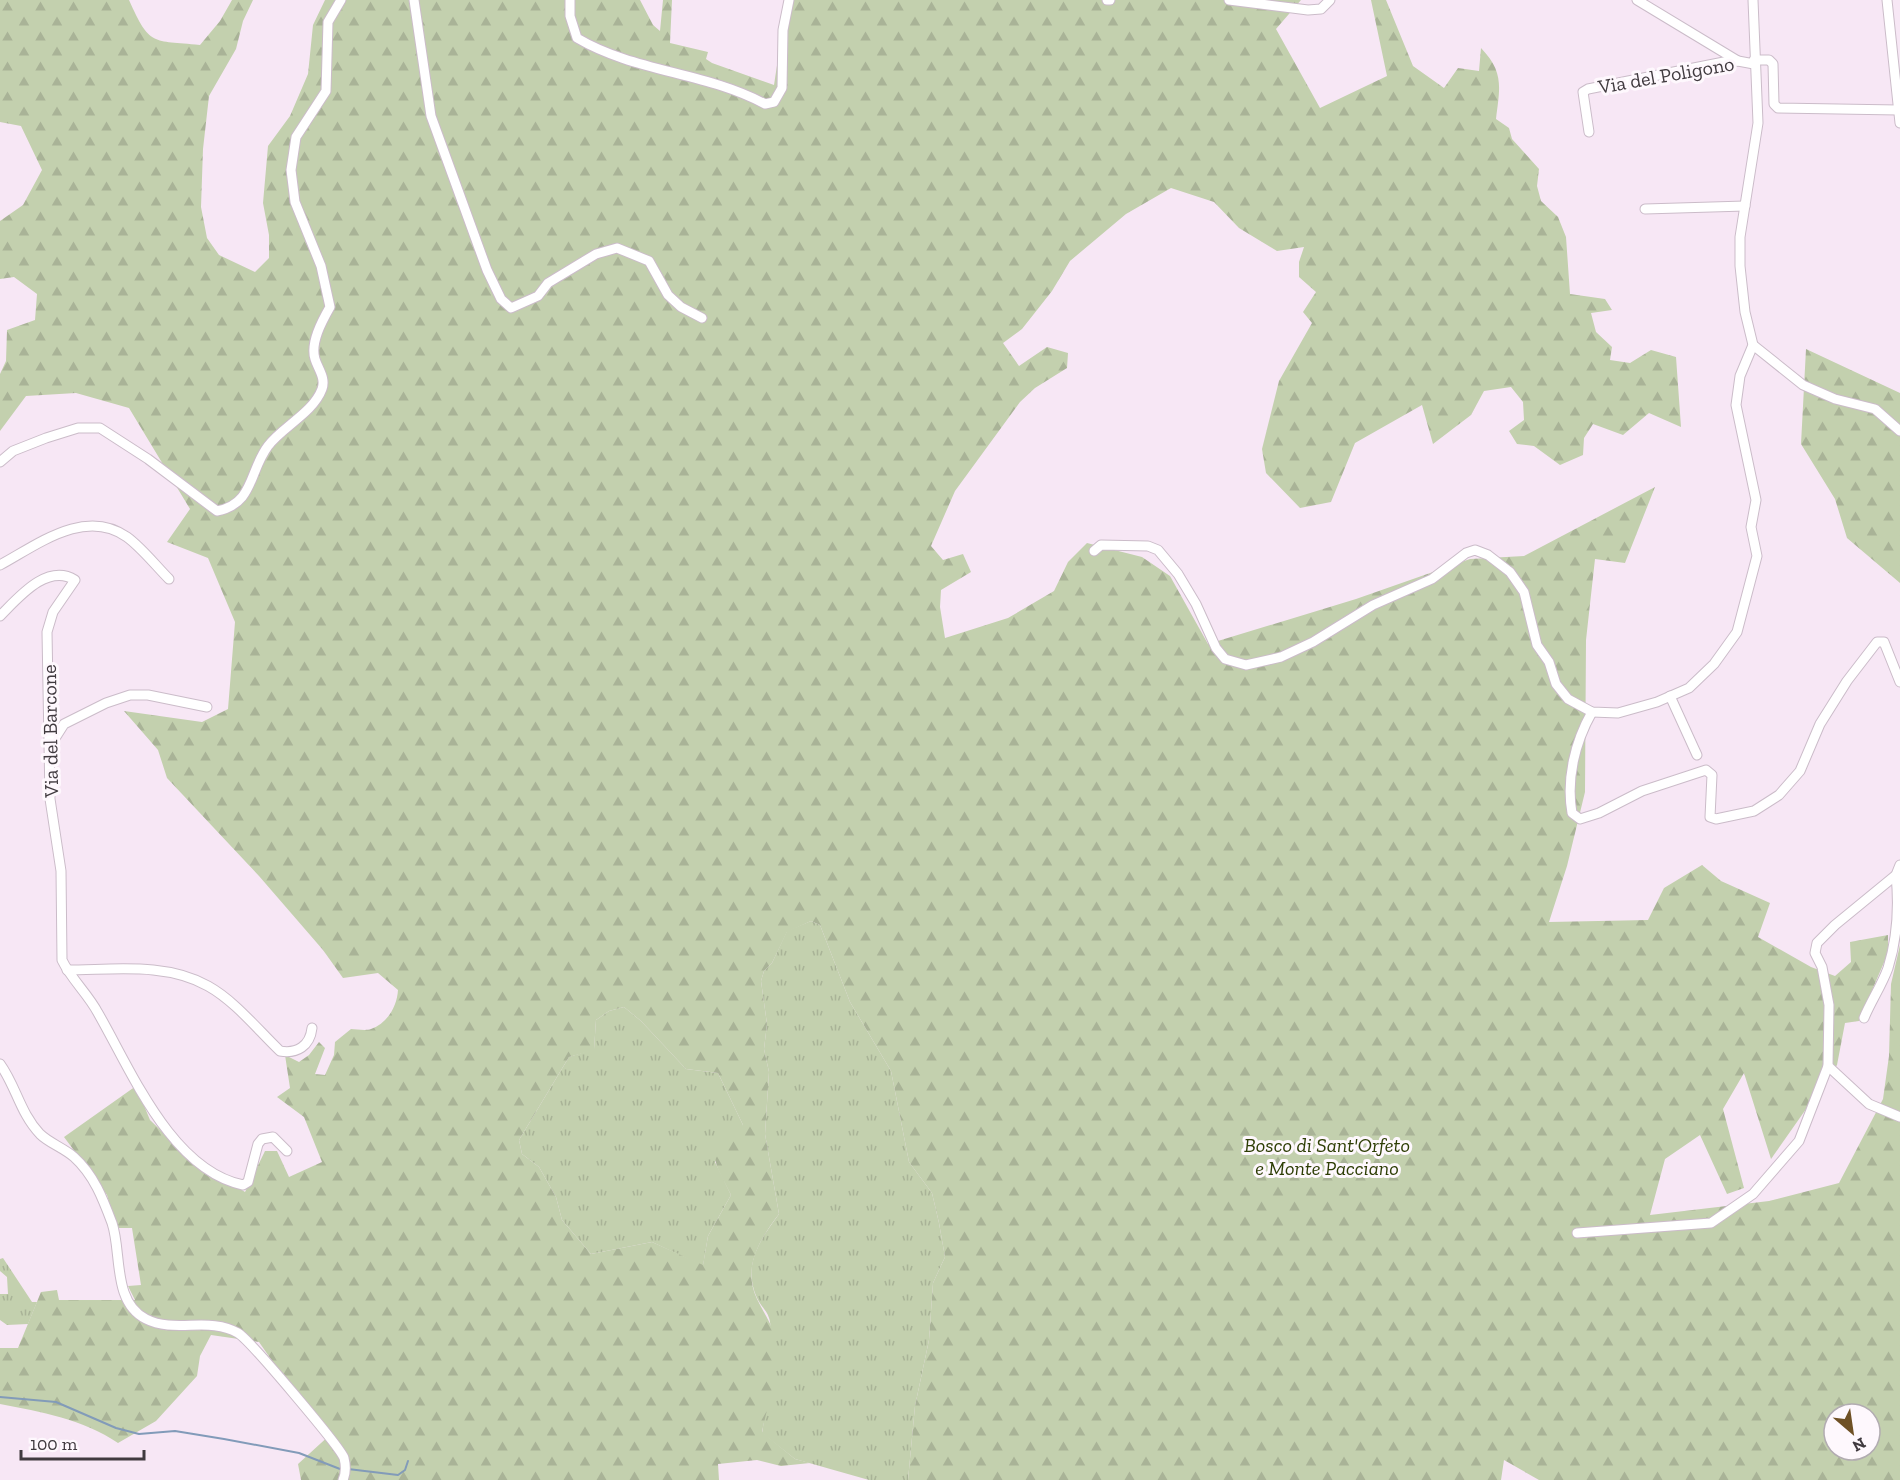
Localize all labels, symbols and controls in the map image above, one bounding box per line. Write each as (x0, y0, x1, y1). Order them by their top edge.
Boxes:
street label: Via del Poligono (1595, 51, 1736, 99)
street label: Via del Barcone (37, 664, 63, 799)
park label: Bosco di Sant'Orfeto e Monte Pacciano (1244, 1133, 1410, 1180)
north arrow (1822, 1402, 1882, 1462)
scale bar (21, 1423, 144, 1461)
text: 100 m (30, 1433, 78, 1455)
text: N (1849, 1433, 1869, 1456)

